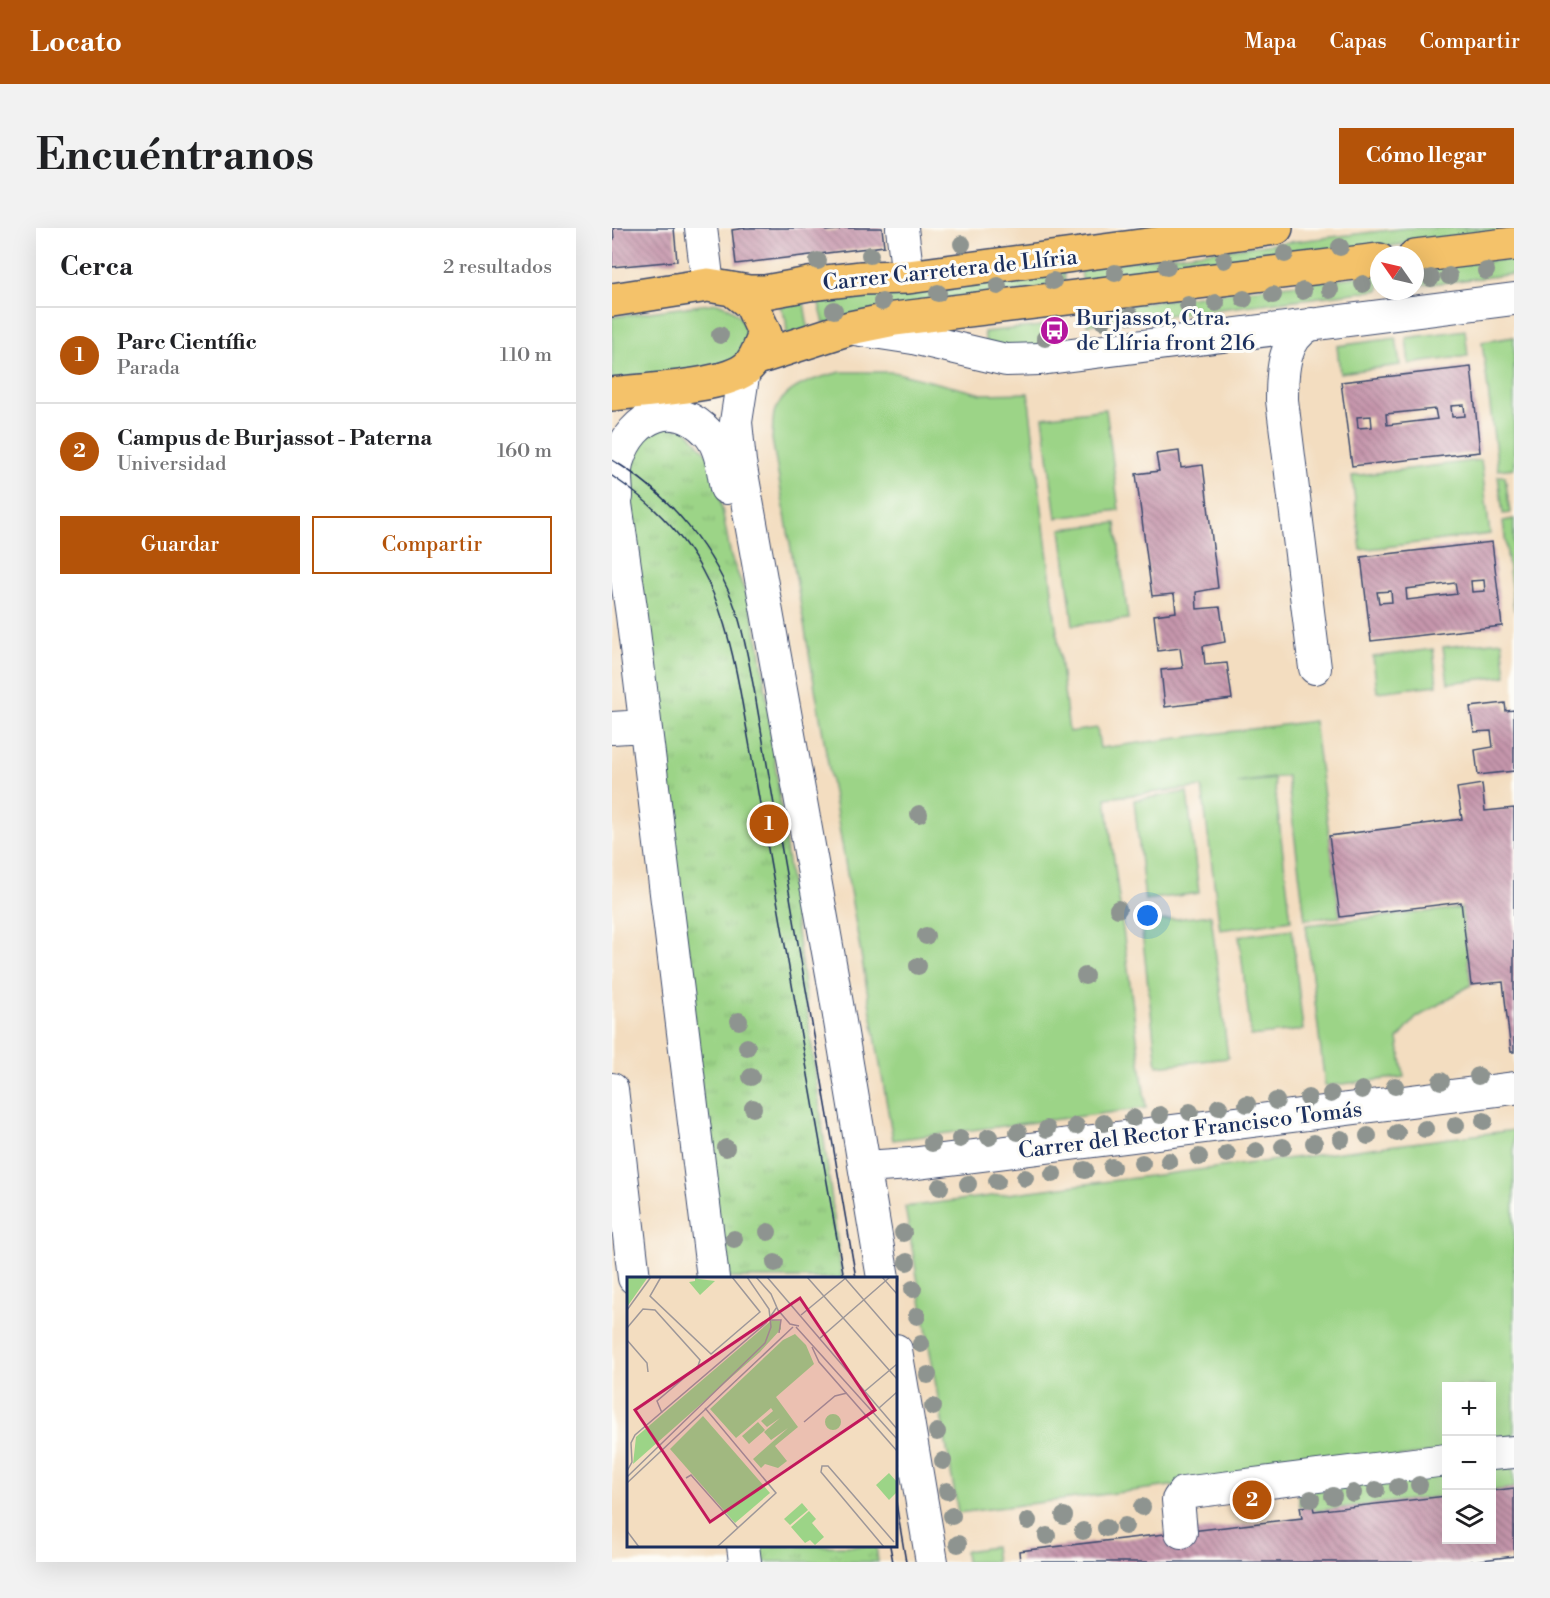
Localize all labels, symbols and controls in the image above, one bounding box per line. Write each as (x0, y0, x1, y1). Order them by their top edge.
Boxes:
text: Locato (30, 25, 122, 60)
text: Mapa (1245, 29, 1297, 55)
text: Capas (1330, 29, 1387, 55)
text: Compartir (1420, 29, 1520, 55)
button: Cómo llegar (1339, 128, 1514, 184)
text: Encuéntranos (36, 130, 314, 183)
street label: Carrer Carretera de Llíria (821, 244, 1080, 297)
north arrow (1370, 246, 1424, 300)
text: Cerca (60, 251, 133, 283)
text: 2 resultados (443, 255, 552, 280)
place label: Burjassot, Ctra. de Llíria front 216 (1075, 305, 1255, 357)
bus stop icon: Burjassot, Ctra. de Llíria front 216 (1039, 314, 1071, 346)
text: Parc Científic (117, 329, 257, 356)
text: 1 (75, 343, 84, 368)
text: 110 m (500, 343, 552, 368)
text: Parada (117, 356, 180, 381)
text: Campus de Burjassot - Paterna (117, 425, 432, 452)
text: 2 (73, 439, 86, 464)
text: 160 m (497, 439, 552, 464)
text: Universidad (117, 452, 226, 477)
button: Guardar (60, 516, 300, 574)
button: Compartir (312, 516, 552, 574)
pin: 1 (750, 802, 788, 846)
your location (1133, 901, 1162, 930)
street label: Carrer del Rector Francisco Tomás (1017, 1096, 1364, 1165)
inset map (627, 1277, 897, 1547)
map controls (1442, 1382, 1496, 1544)
button: + (1442, 1382, 1496, 1436)
button: − (1442, 1436, 1496, 1490)
pin: 2 (1232, 1478, 1272, 1522)
button: layers (1442, 1490, 1496, 1544)

